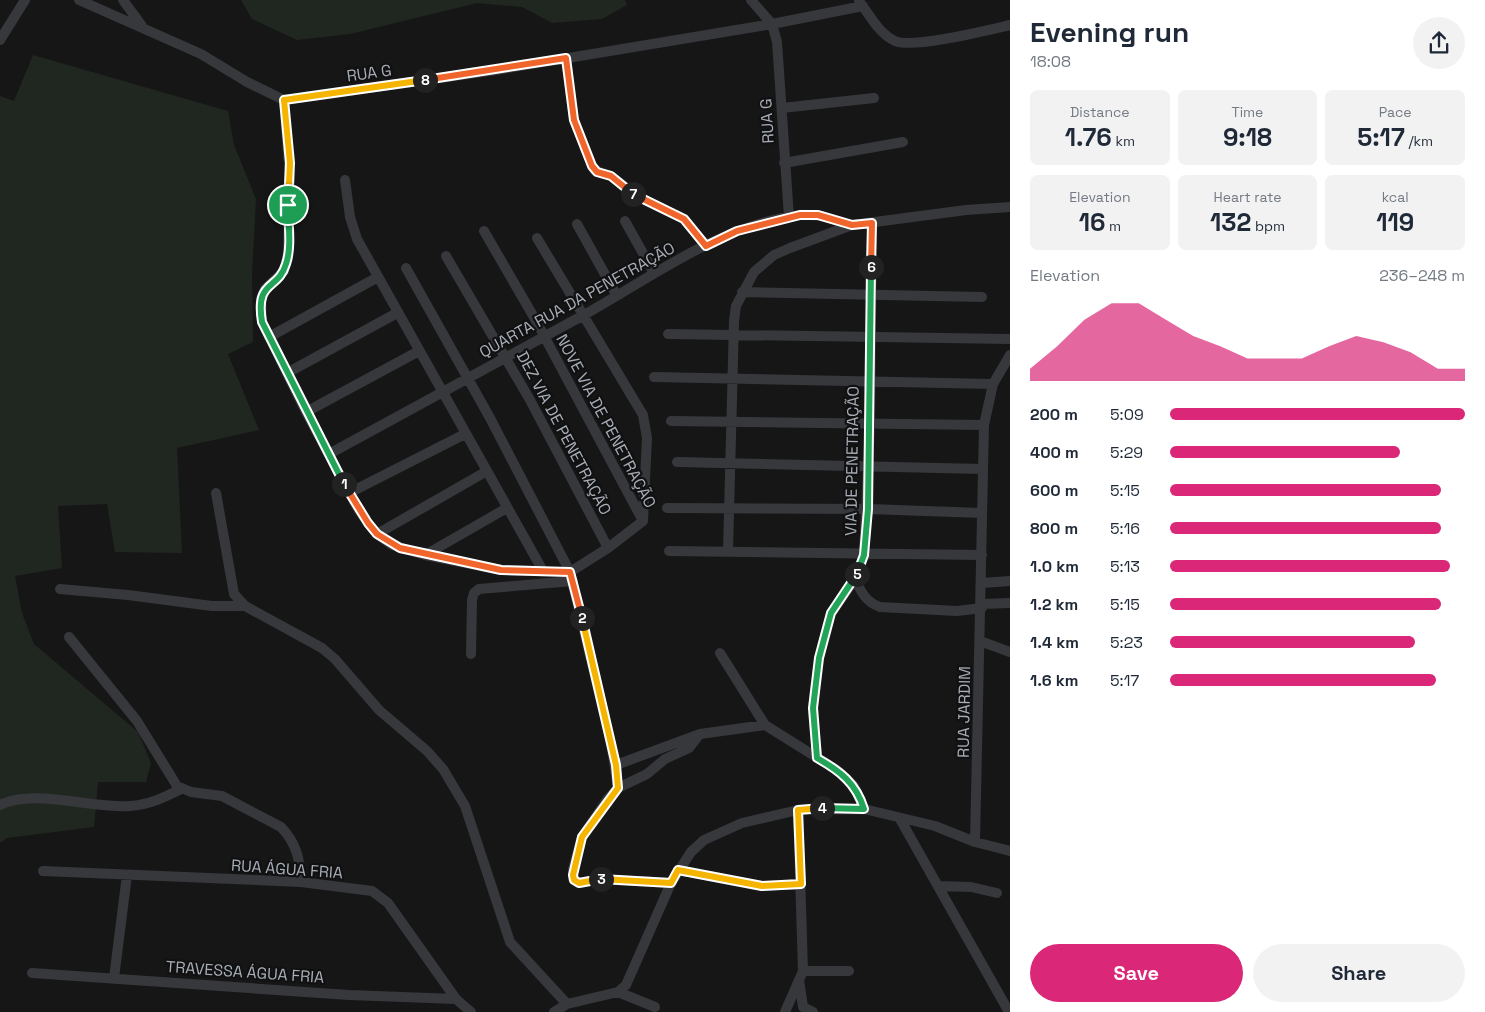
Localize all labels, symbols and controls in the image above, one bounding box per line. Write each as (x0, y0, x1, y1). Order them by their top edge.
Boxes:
text: Evening run (1030, 14, 1189, 50)
button: share (1413, 17, 1465, 69)
text: 18:08 (1030, 51, 1071, 72)
street label: RUA G (345, 59, 393, 87)
pin: 8 (412, 68, 438, 92)
text: 8 (421, 71, 430, 89)
street label: RUA G (755, 98, 779, 144)
text: Distance (1070, 103, 1130, 121)
text: Time (1232, 103, 1263, 121)
text: Pace (1379, 103, 1412, 121)
text: 1.76 (1065, 121, 1112, 153)
text: 9:18 (1223, 121, 1272, 153)
text: 5:17 (1357, 121, 1405, 153)
text: km (1112, 132, 1135, 150)
text: /km (1405, 132, 1433, 150)
pin: 7 (620, 182, 646, 206)
pin (267, 184, 309, 226)
text: 7 (630, 185, 637, 203)
text: Elevation (1069, 188, 1131, 206)
text: Heart rate (1214, 188, 1281, 206)
text: kcal (1382, 188, 1409, 206)
icon: arrive (274, 191, 302, 219)
text: 16 (1079, 206, 1105, 238)
text: 132 (1210, 206, 1251, 238)
text: 119 (1376, 206, 1414, 238)
text: m (1105, 217, 1121, 235)
text: bpm (1251, 217, 1285, 235)
street label: QUARTA RUA DA PENETRAÇÃO (475, 237, 679, 363)
pin: 6 (858, 254, 884, 280)
text: 6 (867, 258, 876, 276)
text: Elevation (1030, 265, 1100, 286)
text: 236–248 m (1379, 265, 1465, 286)
street label: NOVE VIA DE PENETRAÇÃO (551, 330, 661, 512)
street label: DEZ VIA DE PENETRAÇÃO (512, 347, 616, 519)
street label: VIA DE PENETRAÇÃO (840, 386, 864, 536)
text: 200 m (1030, 404, 1078, 425)
text: 5:09 (1110, 404, 1144, 425)
text: 400 m (1030, 442, 1079, 463)
text: 5:29 (1110, 442, 1143, 463)
pin: 1 (332, 472, 356, 496)
text: 1 (341, 475, 348, 493)
text: 600 m (1030, 480, 1078, 501)
text: 5:15 (1110, 480, 1140, 501)
text: 800 m (1030, 518, 1078, 539)
text: 5:16 (1110, 518, 1140, 539)
text: 1.0 km (1030, 556, 1079, 577)
text: 5:13 (1110, 556, 1140, 577)
pin: 5 (844, 562, 870, 586)
text: 5 (853, 565, 862, 583)
text: 1.2 km (1030, 594, 1078, 615)
text: 5:15 (1110, 594, 1140, 615)
pin: 2 (570, 606, 594, 630)
text: 2 (578, 609, 587, 627)
text: 1.4 km (1030, 632, 1079, 653)
text: 5:23 (1110, 632, 1143, 653)
street label: RUA JARDIM (953, 666, 975, 758)
text: 1.6 km (1030, 670, 1078, 691)
text: 5:17 (1110, 670, 1139, 691)
pin: 4 (810, 796, 834, 820)
text: 4 (818, 799, 827, 817)
street label: RUA ÁGUA FRIA (230, 855, 344, 883)
pin: 3 (588, 866, 614, 892)
text: 3 (597, 870, 606, 888)
button: Save (1030, 944, 1243, 1002)
button: Share (1253, 944, 1465, 1002)
street label: TRAVESSA ÁGUA FRIA (165, 956, 325, 988)

